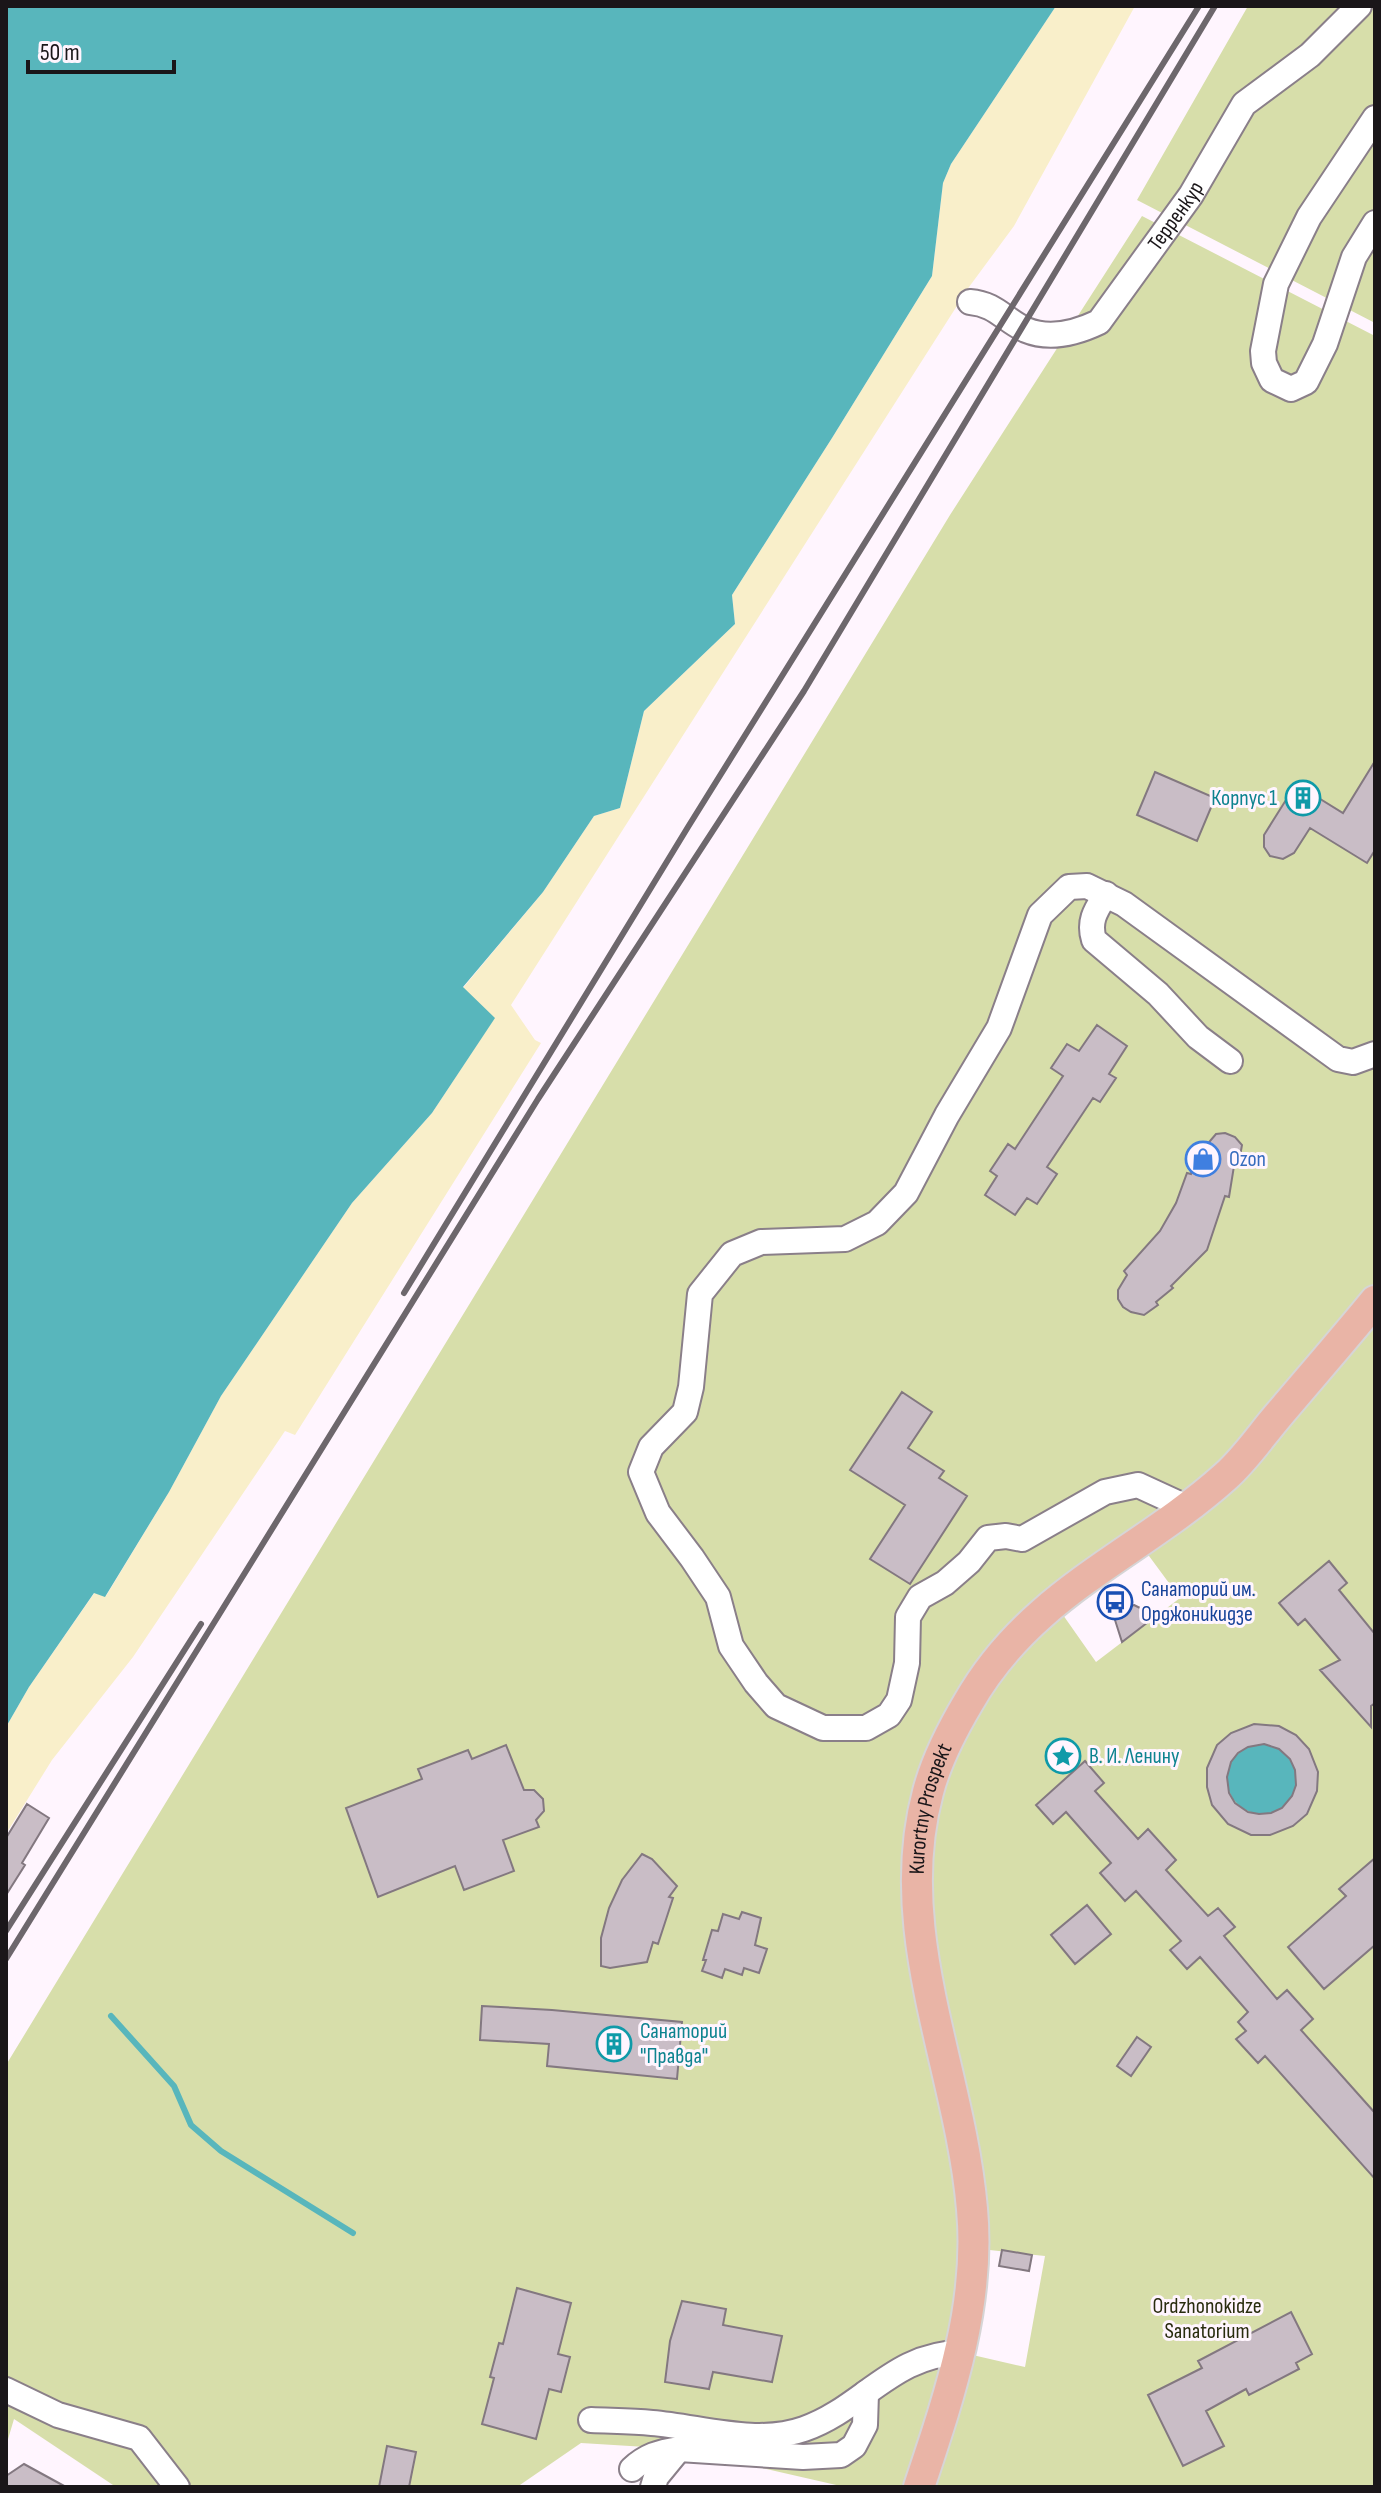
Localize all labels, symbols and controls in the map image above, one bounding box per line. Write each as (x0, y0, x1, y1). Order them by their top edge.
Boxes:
scale bar (28, 24, 174, 74)
text: 50 m (40, 38, 80, 67)
street label: Терренкур (1142, 177, 1209, 256)
building icon: Корпус 1 (1284, 779, 1322, 817)
place label: Корпус 1 (1211, 785, 1277, 812)
shop icon: Ozon (1184, 1140, 1222, 1178)
place label: Ozon (1229, 1146, 1266, 1173)
place label: Санаторий им. Орджоникидзе (1141, 1576, 1256, 1628)
bus stop icon: Санаторий им. Орджоникидзе (1096, 1583, 1134, 1621)
place icon: В. И. Ленину (1044, 1737, 1082, 1775)
street label: Kurortny Prospekt (903, 1739, 958, 1875)
place label: В. И. Ленину (1089, 1743, 1180, 1770)
place label: Санаторий "Правда" (640, 2018, 727, 2070)
building icon: Санаторий "Правда" (595, 2025, 633, 2063)
park label: Ordzhonokidze Sanatorium (1152, 2293, 1262, 2345)

